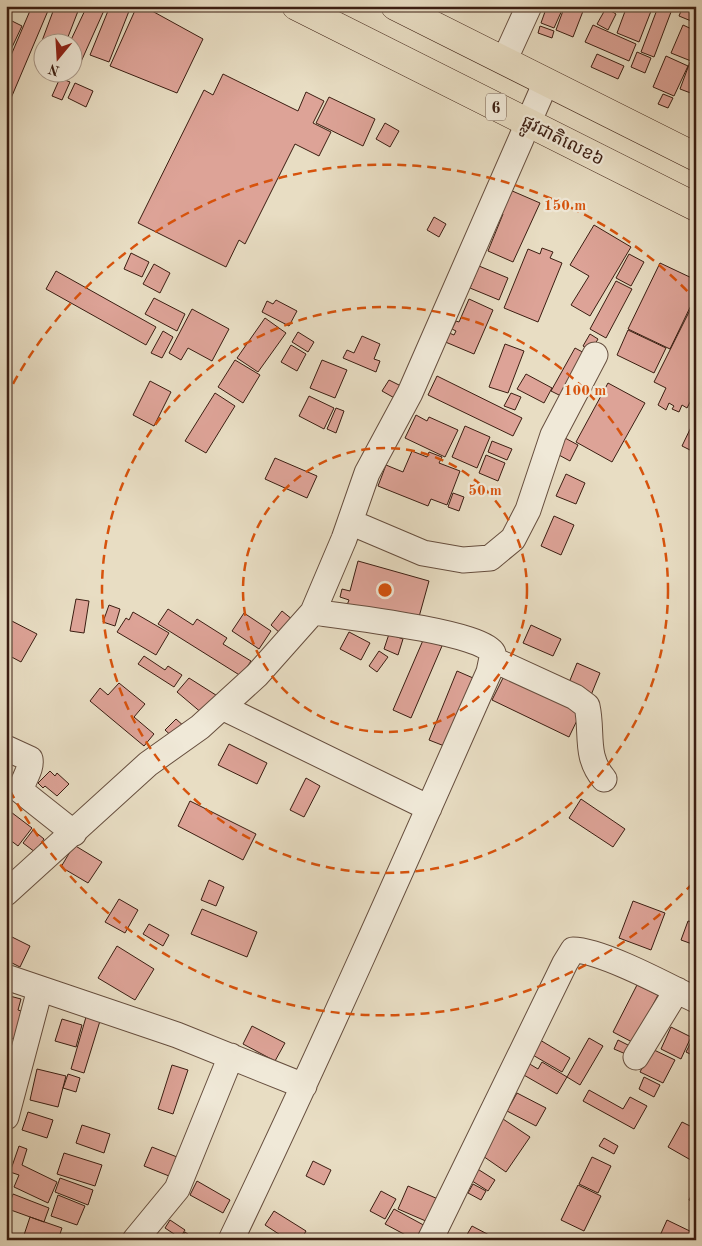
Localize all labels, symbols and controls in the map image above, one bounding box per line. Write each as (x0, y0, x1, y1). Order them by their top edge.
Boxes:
north arrow (32, 32, 82, 82)
text: N (47, 61, 62, 78)
road number: 6 (486, 94, 506, 120)
street label: ផ្លូវជាតិលេខ៦ (515, 111, 607, 175)
text: 150 m (544, 199, 586, 214)
text: 100 m (564, 384, 606, 399)
text: 50 m (468, 484, 502, 499)
centre of rings (376, 581, 394, 599)

